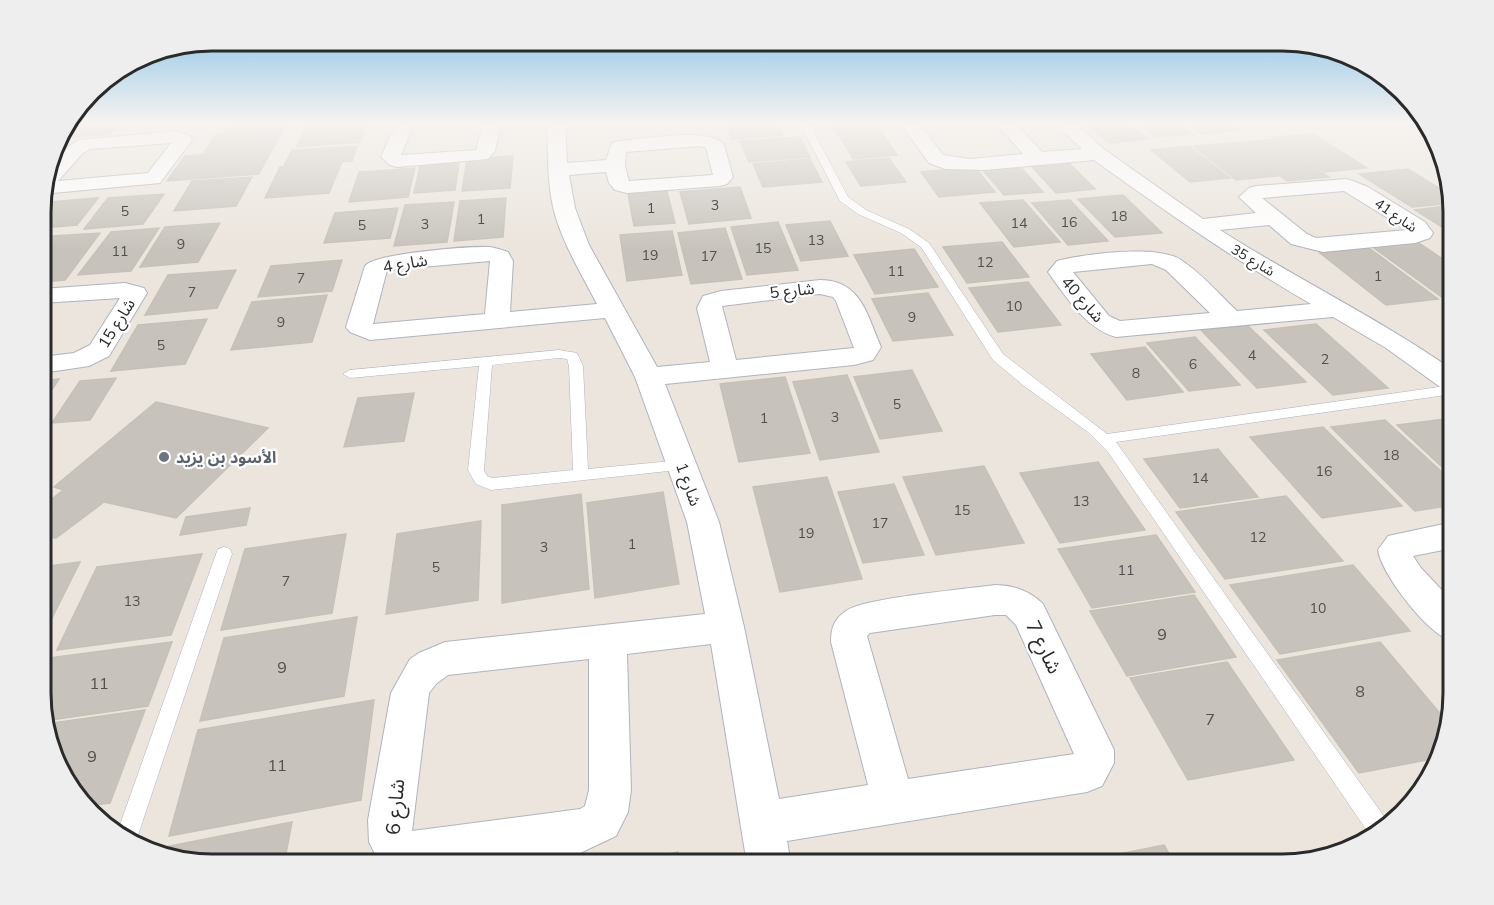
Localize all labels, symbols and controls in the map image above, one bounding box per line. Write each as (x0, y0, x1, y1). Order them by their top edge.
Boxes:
street label: شارع 41 (1370, 194, 1421, 238)
house number: 3 (711, 196, 719, 214)
house number: 1 (647, 199, 655, 217)
house number: 5 (121, 202, 129, 220)
house number: 18 (1111, 207, 1127, 225)
house number: 1 (477, 210, 485, 228)
house number: 16 (1061, 213, 1077, 231)
house number: 14 (1011, 214, 1028, 232)
house number: 3 (421, 215, 429, 233)
house number: 5 (358, 216, 366, 234)
house number: 13 (808, 231, 824, 249)
house number: 9 (177, 235, 185, 253)
house number: 15 (755, 239, 771, 257)
street label: شارع 35 (1227, 240, 1278, 282)
house number: 11 (112, 242, 128, 260)
house number: 19 (642, 246, 658, 264)
house number: 17 (701, 247, 717, 265)
street label: شارع 4 (381, 250, 429, 279)
house number: 12 (977, 253, 993, 271)
house number: 11 (888, 262, 904, 280)
house number: 1 (1374, 267, 1382, 285)
house number: 7 (297, 269, 305, 287)
street label: شارع 40 (1055, 272, 1108, 328)
street label: شارع 5 (769, 278, 816, 305)
house number: 7 (188, 283, 196, 301)
street label: شارع 15 (93, 295, 141, 353)
house number: 10 (1006, 297, 1022, 315)
house number: 9 (908, 308, 916, 326)
house number: 9 (277, 313, 285, 331)
house number: 5 (157, 336, 165, 354)
house number: 4 (1248, 346, 1257, 364)
house number: 2 (1321, 350, 1329, 368)
house number: 6 (1189, 355, 1197, 373)
house number: 8 (1132, 364, 1140, 382)
house number: 5 (893, 395, 901, 413)
house number: 3 (831, 408, 839, 426)
house number: 1 (760, 409, 768, 427)
house number: 18 (1383, 446, 1399, 464)
place label: الأسود بن يزيد (176, 447, 276, 467)
marker: الأسود بن يزيد (157, 450, 171, 464)
street label: شارع 1 (669, 459, 706, 510)
house number: 16 (1316, 462, 1332, 480)
house number: 14 (1192, 469, 1209, 487)
house number: 13 (1073, 492, 1089, 510)
house number: 15 (954, 501, 970, 519)
house number: 17 (872, 514, 888, 532)
house number: 19 (798, 524, 814, 542)
house number: 12 (1250, 528, 1266, 546)
house number: 1 (628, 535, 636, 553)
house number: 3 (540, 538, 548, 556)
house number: 5 (432, 558, 440, 576)
house number: 11 (1118, 561, 1134, 579)
house number: 7 (282, 572, 290, 590)
house number: 13 (124, 592, 140, 610)
house number: 10 (1310, 599, 1326, 617)
street label: شارع 7 (1018, 616, 1068, 679)
house number: 9 (1157, 624, 1167, 644)
house number: 9 (277, 657, 287, 677)
house number: 11 (89, 673, 109, 693)
house number: 8 (1355, 681, 1365, 701)
house number: 7 (1205, 709, 1215, 729)
house number: 9 (87, 746, 97, 766)
house number: 11 (267, 755, 287, 775)
street label: شارع 6 (380, 778, 412, 836)

